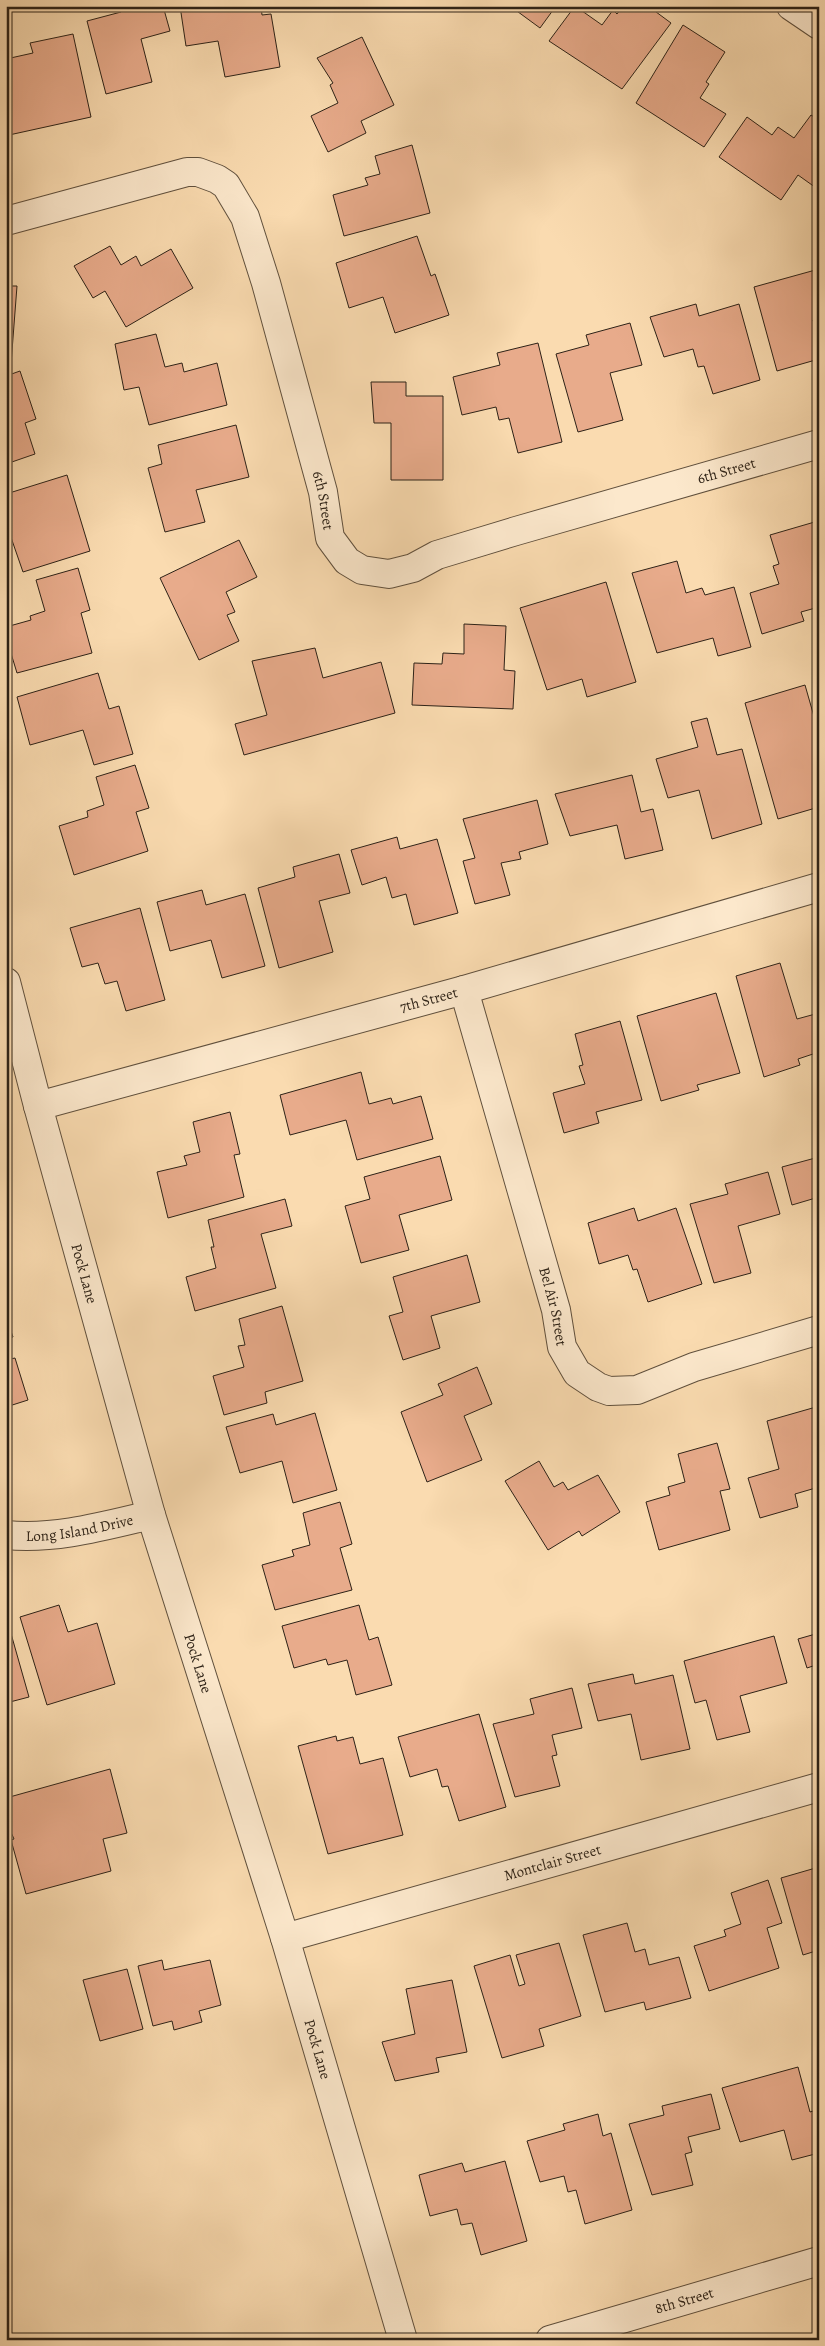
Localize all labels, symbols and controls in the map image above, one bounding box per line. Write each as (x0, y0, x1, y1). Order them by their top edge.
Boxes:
street label: 6th Street (695, 453, 758, 488)
street label: 6th Street (308, 469, 339, 531)
street label: 7th Street (398, 982, 460, 1017)
street label: Pock Lane (66, 1241, 102, 1306)
street label: Bel Air Street (534, 1265, 572, 1348)
street label: Long Island Drive (26, 1510, 135, 1546)
street label: Pock Lane (179, 1631, 217, 1696)
street label: Montclair Street (502, 1839, 603, 1886)
street label: Pock Lane (299, 2017, 336, 2082)
street label: 8th Street (653, 2282, 716, 2319)

